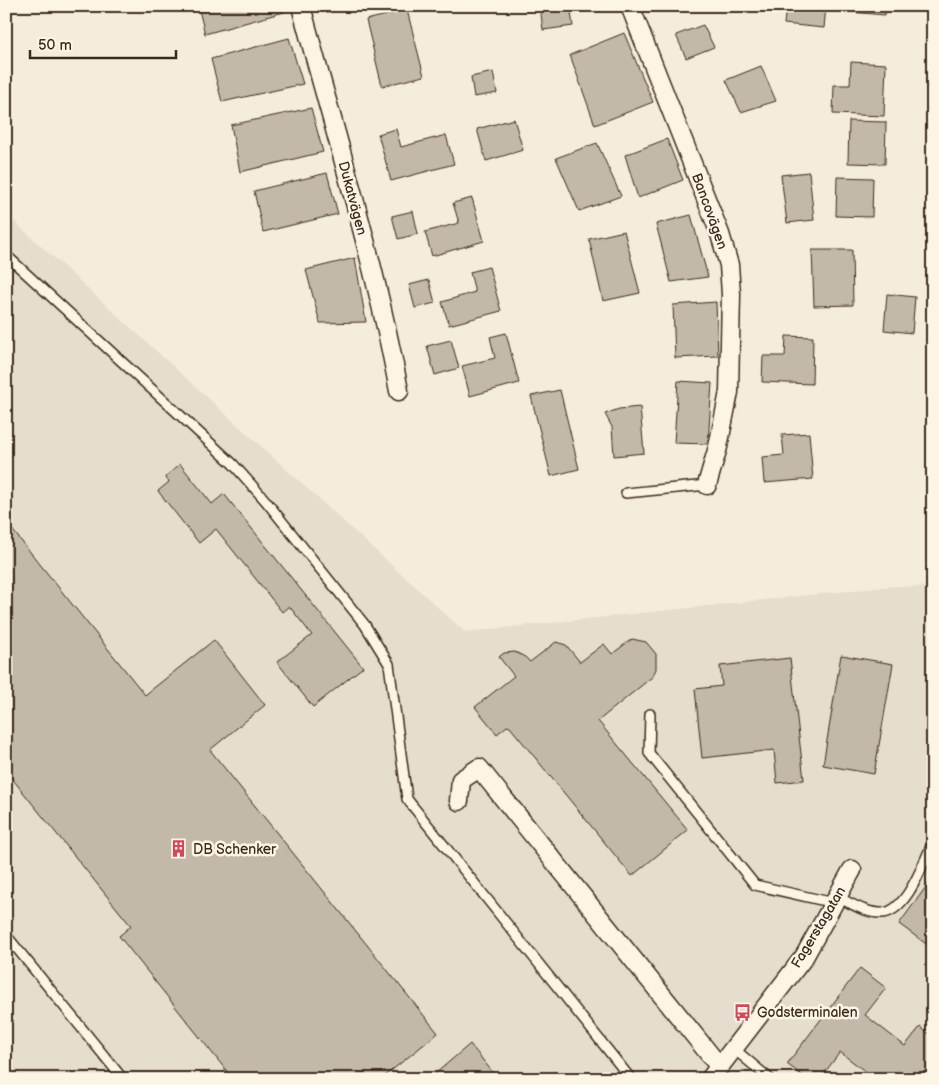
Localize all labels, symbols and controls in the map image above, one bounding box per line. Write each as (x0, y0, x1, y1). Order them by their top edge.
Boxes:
scale bar (30, 28, 176, 60)
text: 50 m (38, 36, 72, 55)
street label: Dukatvägen (335, 159, 371, 237)
street label: Bancovägen (688, 171, 731, 252)
building icon: DB Schenker (169, 839, 189, 859)
place label: DB Schenker (193, 841, 277, 858)
street label: Fagerstagatan (788, 883, 849, 971)
bus stop icon: Godsterminalen (733, 1002, 753, 1022)
place label: Godsterminalen (757, 1004, 858, 1021)

